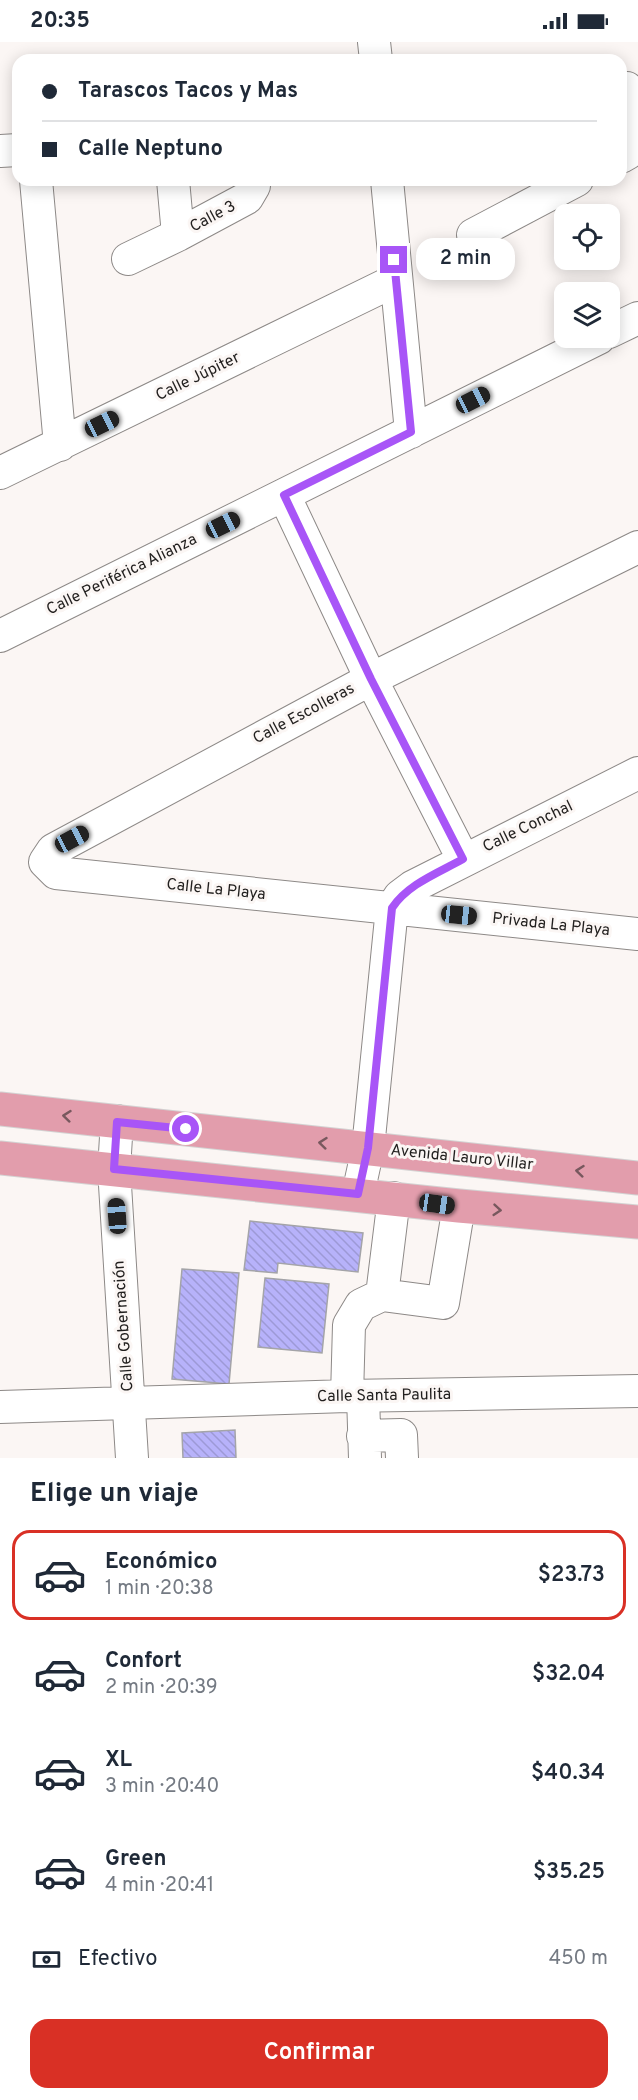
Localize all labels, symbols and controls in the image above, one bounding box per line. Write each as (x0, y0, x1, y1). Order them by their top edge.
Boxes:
text: 20:35 (30, 8, 90, 35)
text: Tarascos Tacos y Mas (78, 78, 298, 105)
text: Calle Neptuno (78, 136, 223, 163)
street label: Calle 3 (187, 197, 239, 237)
map controls (554, 204, 620, 348)
button: locate (554, 204, 620, 270)
callout: 2 min (415, 239, 514, 281)
route end (380, 246, 407, 273)
text: 2 min (440, 246, 491, 272)
button: layers (554, 282, 620, 348)
street label: Calle Júpiter (153, 348, 243, 406)
car (453, 384, 493, 416)
car (82, 408, 122, 440)
car (203, 509, 243, 541)
street label: Calle Periférica Alianza (43, 530, 201, 620)
street label: Calle Escolleras (250, 679, 358, 749)
street label: Calle Conchal (480, 797, 576, 857)
car (52, 823, 92, 855)
street label: Calle La Playa (165, 875, 267, 905)
car (440, 904, 478, 926)
street label: Privada La Playa (491, 909, 611, 941)
one-way arrow (62, 1110, 71, 1123)
route start (172, 1115, 199, 1142)
one-way arrow (319, 1138, 328, 1150)
street label: Avenida Lauro Villar (390, 1141, 534, 1175)
one-way arrow (575, 1166, 584, 1178)
car (418, 1193, 456, 1215)
car (107, 1197, 127, 1235)
one-way arrow (492, 1203, 501, 1216)
street label: Calle Gobernación (109, 1260, 139, 1392)
street label: Calle Santa Paulita (317, 1385, 451, 1407)
text: Elige un viaje (30, 1477, 199, 1511)
icon: car (33, 1548, 87, 1602)
text: Económico (105, 1549, 218, 1576)
text: $23.73 (538, 1562, 605, 1589)
text: 1 min · 20:38 (105, 1576, 214, 1602)
icon: car (33, 1647, 87, 1701)
text: Confort (105, 1648, 182, 1675)
text: $32.04 (532, 1661, 605, 1688)
text: 2 min · 20:39 (105, 1675, 218, 1701)
icon: car (33, 1746, 87, 1800)
text: XL (105, 1747, 132, 1774)
text: $40.34 (531, 1760, 605, 1787)
text: 3 min · 20:40 (105, 1774, 219, 1800)
icon: car (33, 1845, 87, 1899)
text: Green (105, 1846, 167, 1873)
text: $35.25 (533, 1859, 605, 1886)
text: 4 min · 20:41 (105, 1873, 214, 1899)
icon: cash (30, 1943, 63, 1976)
text: Efectivo (78, 1946, 158, 1973)
text: 450 m (549, 1946, 608, 1972)
button: Confirmar (30, 2019, 608, 2088)

